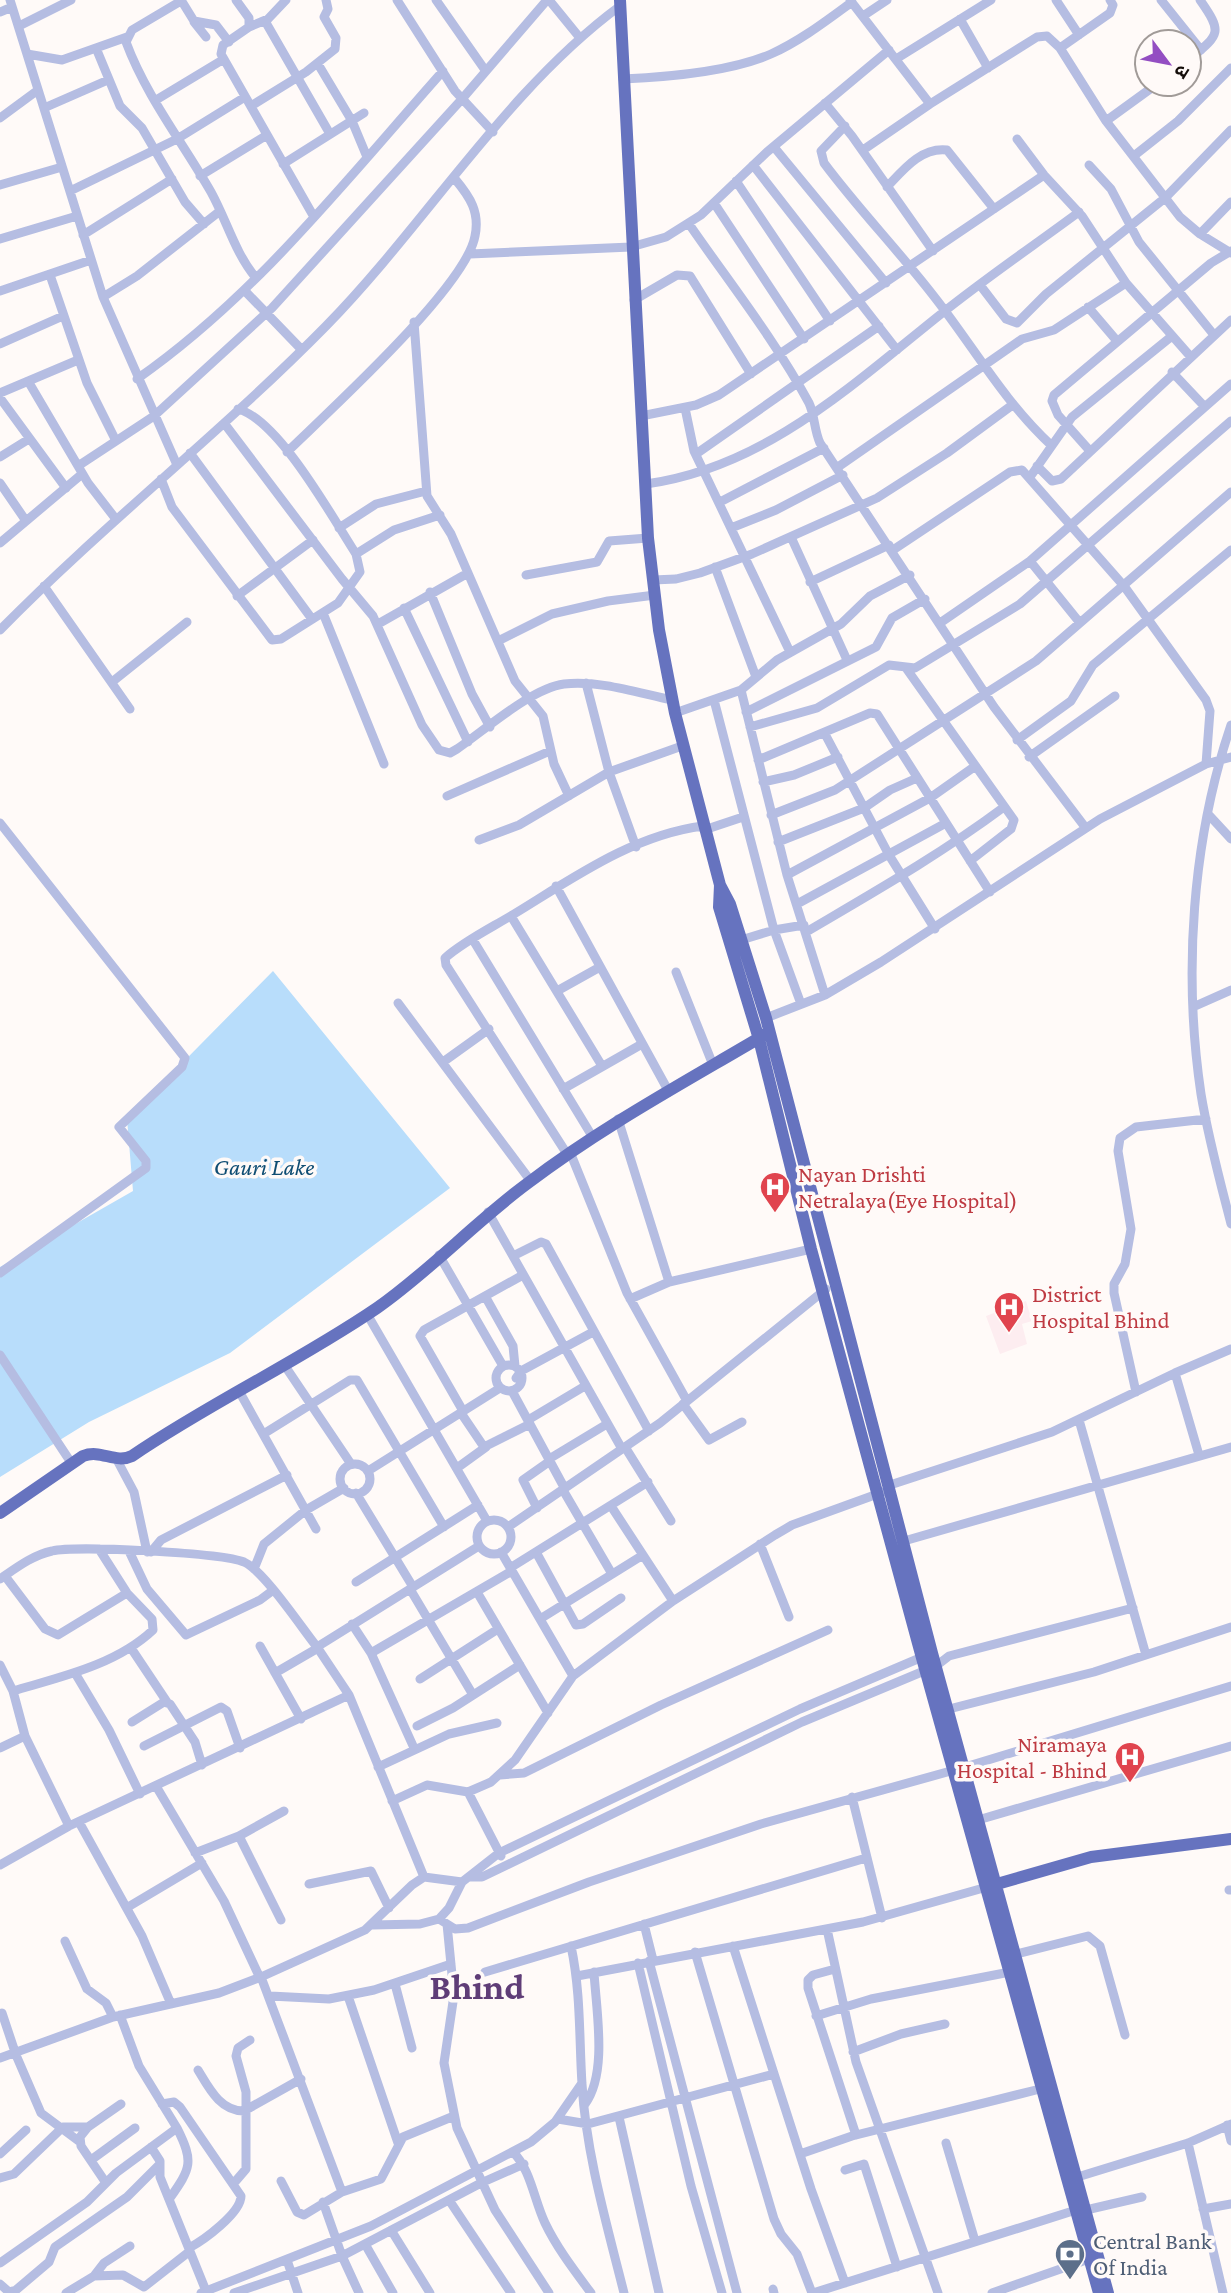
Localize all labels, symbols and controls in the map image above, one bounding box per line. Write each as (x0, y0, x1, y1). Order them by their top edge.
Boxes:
north arrow (1133, 28, 1203, 98)
text: उ (1170, 61, 1194, 83)
water label: Gauri Lake (214, 1153, 314, 1180)
place label: Nayan Drishti Netralaya(Eye Hospital) (798, 1161, 1018, 1214)
hospital icon: Nayan Drishti Netralaya(Eye Hospital) (758, 1170, 792, 1214)
place label: District Hospital Bhind (1032, 1281, 1170, 1333)
hospital icon: District Hospital Bhind (992, 1290, 1026, 1334)
place label: Niramaya Hospital - Bhind (957, 1731, 1107, 1783)
hospital icon: Niramaya Hospital - Bhind (1113, 1740, 1147, 1784)
district label: Bhind (429, 1966, 525, 2007)
place label: Central Bank Of India (1093, 2228, 1212, 2280)
bank icon: Central Bank Of India (1053, 2237, 1087, 2281)

